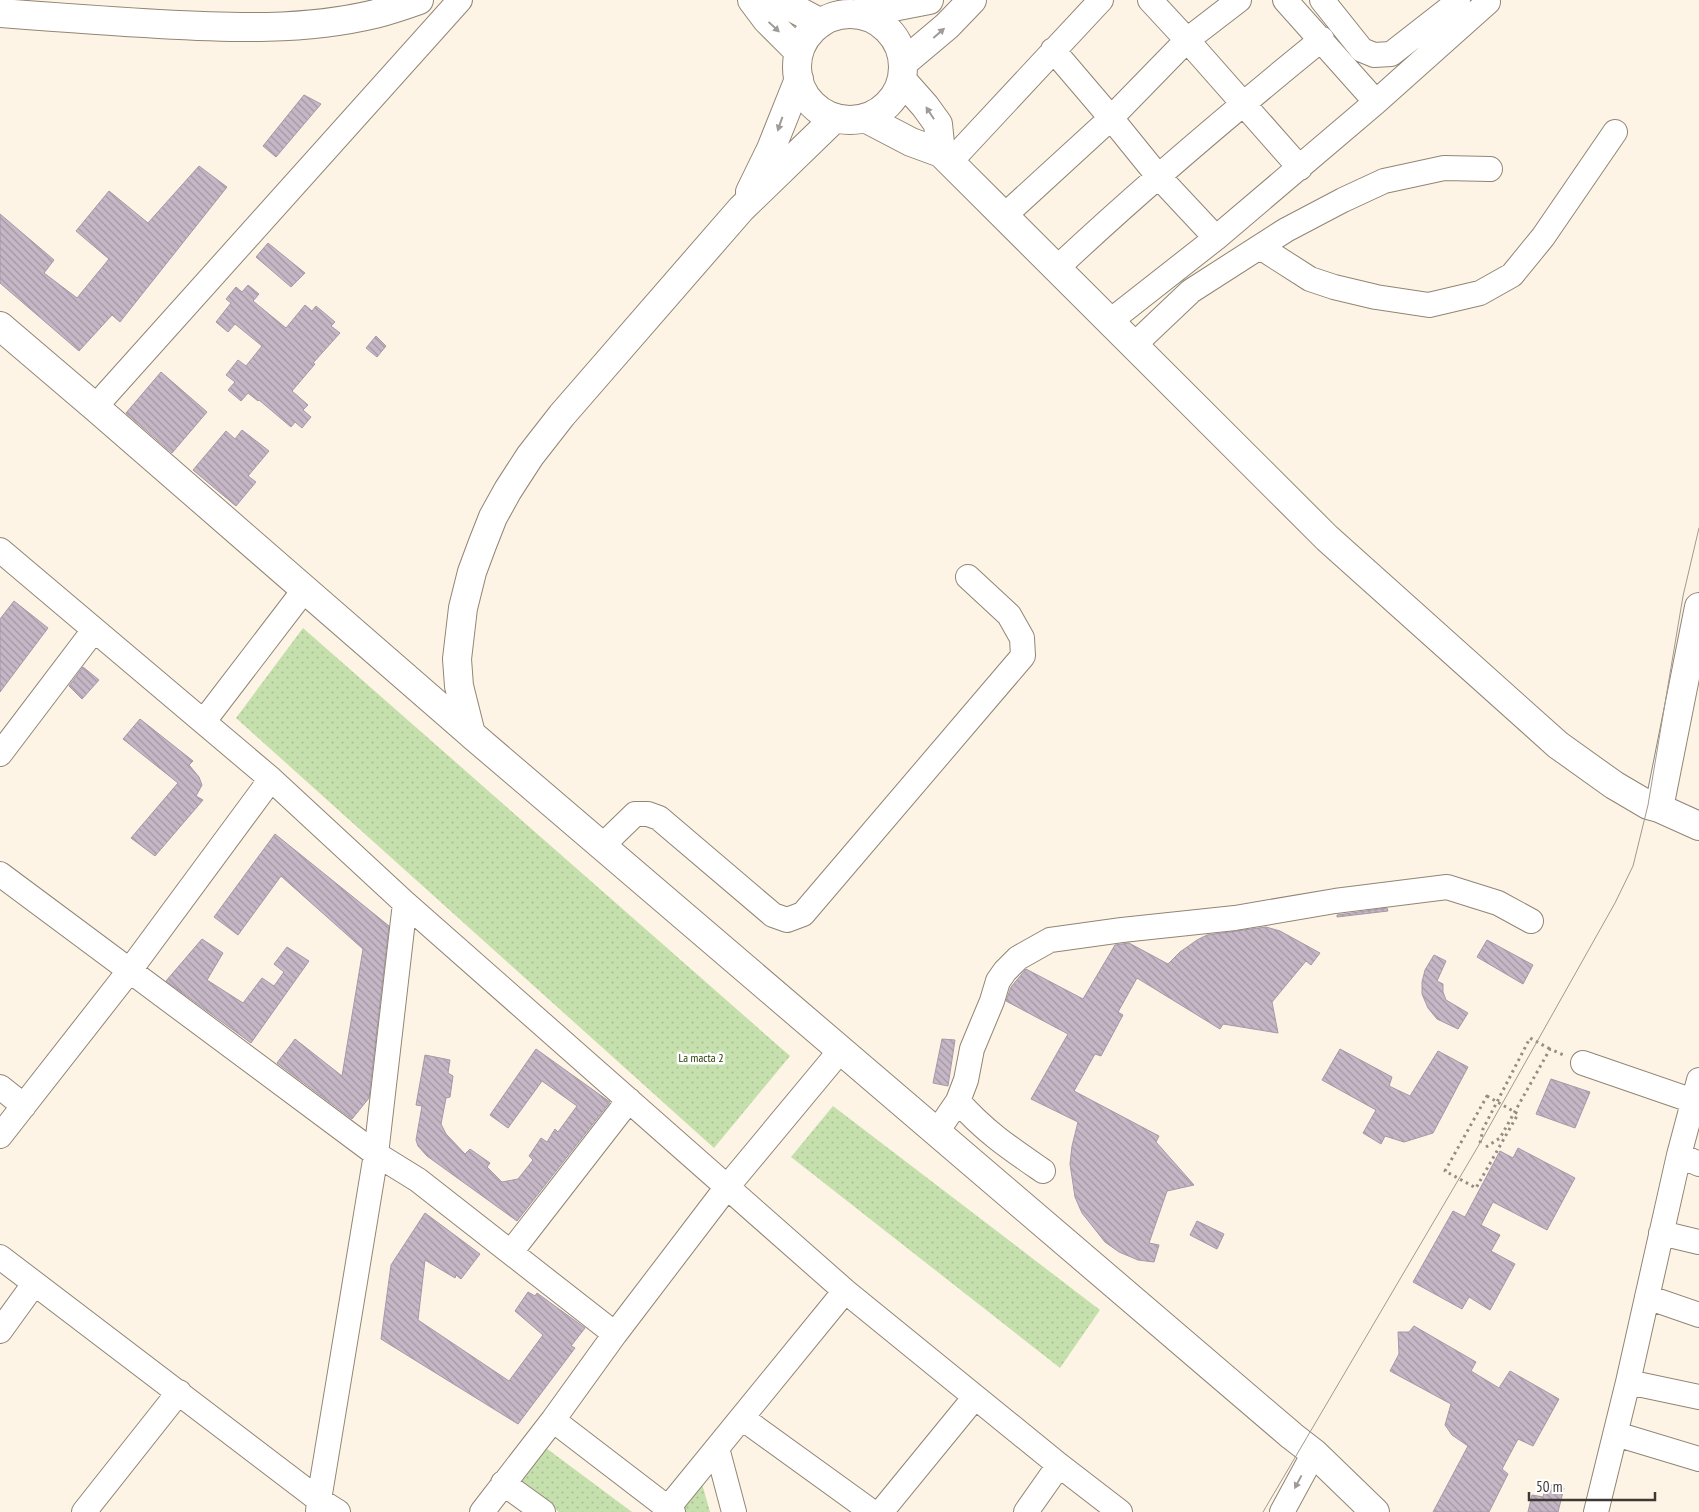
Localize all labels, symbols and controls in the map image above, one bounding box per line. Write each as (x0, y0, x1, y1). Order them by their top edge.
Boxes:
one-way arrow (768, 21, 780, 33)
one-way arrow (933, 27, 945, 39)
one-way arrow (925, 106, 934, 119)
one-way arrow (776, 117, 784, 132)
park label: La macta 2 (678, 1050, 724, 1065)
scale bar (1529, 1470, 1655, 1502)
one-way arrow (1294, 1475, 1302, 1490)
text: 50 m (1536, 1477, 1562, 1496)

